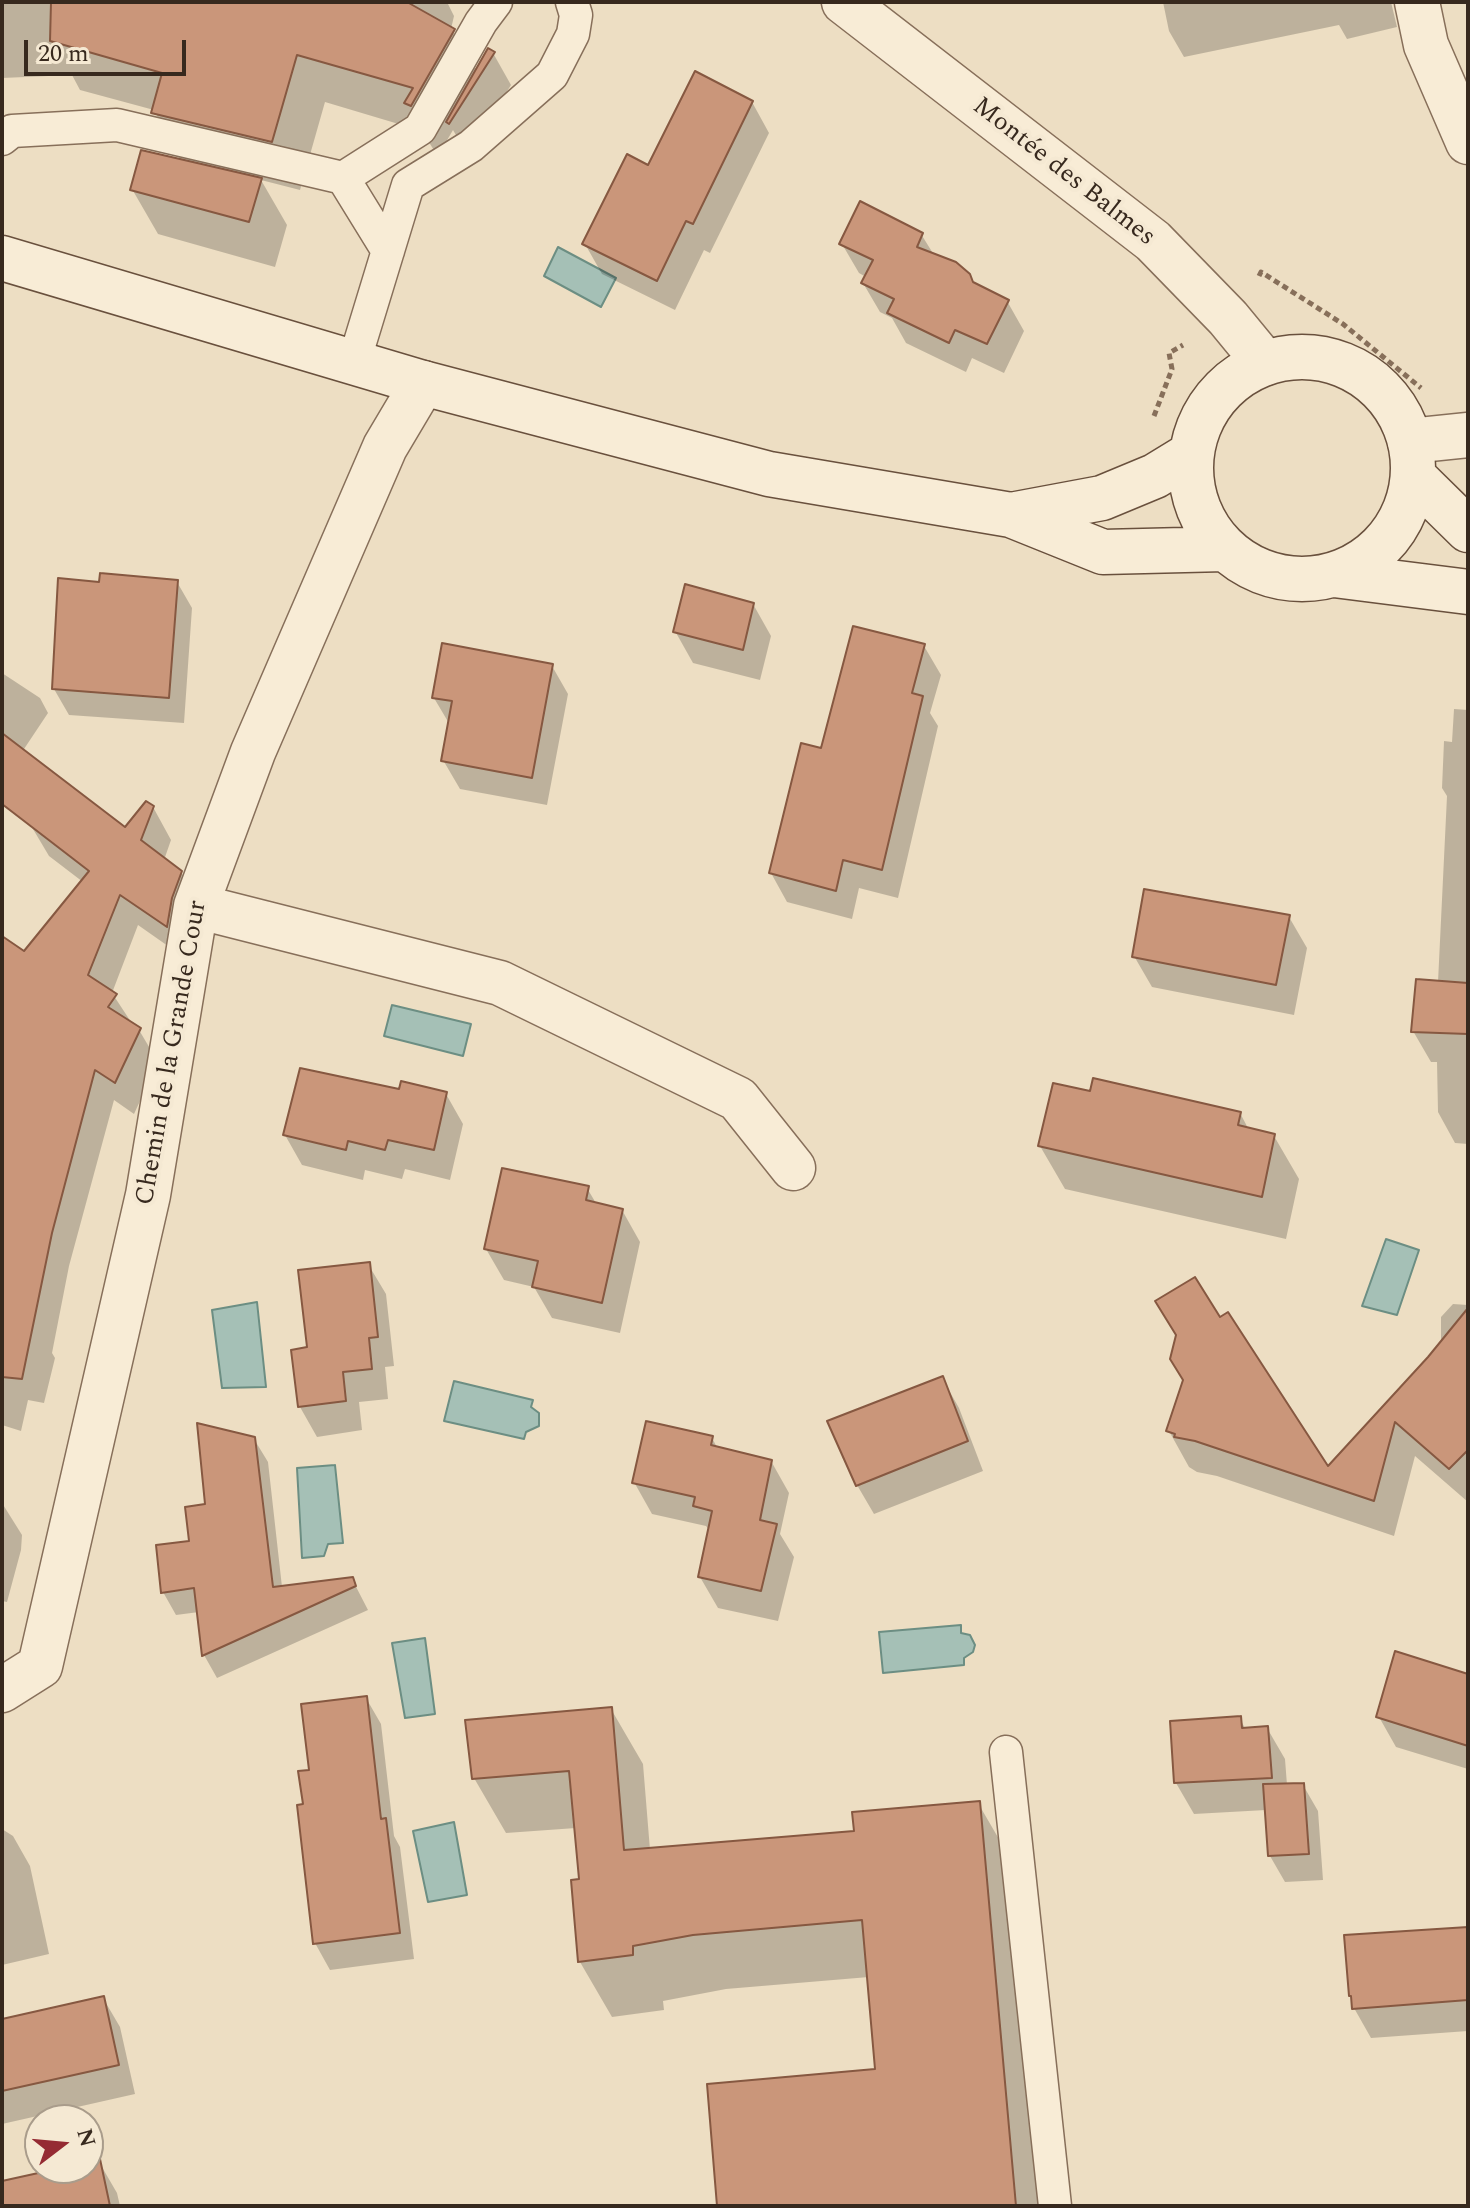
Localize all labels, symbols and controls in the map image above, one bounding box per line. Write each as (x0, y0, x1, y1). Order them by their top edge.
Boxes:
scale bar (28, 24, 190, 74)
text: 20 m (38, 36, 89, 72)
street label: Montée des Balmes (965, 92, 1161, 254)
street label: Chemin de la Grande Cour (131, 898, 215, 1208)
north arrow (24, 2104, 104, 2184)
text: N (67, 2125, 104, 2151)

